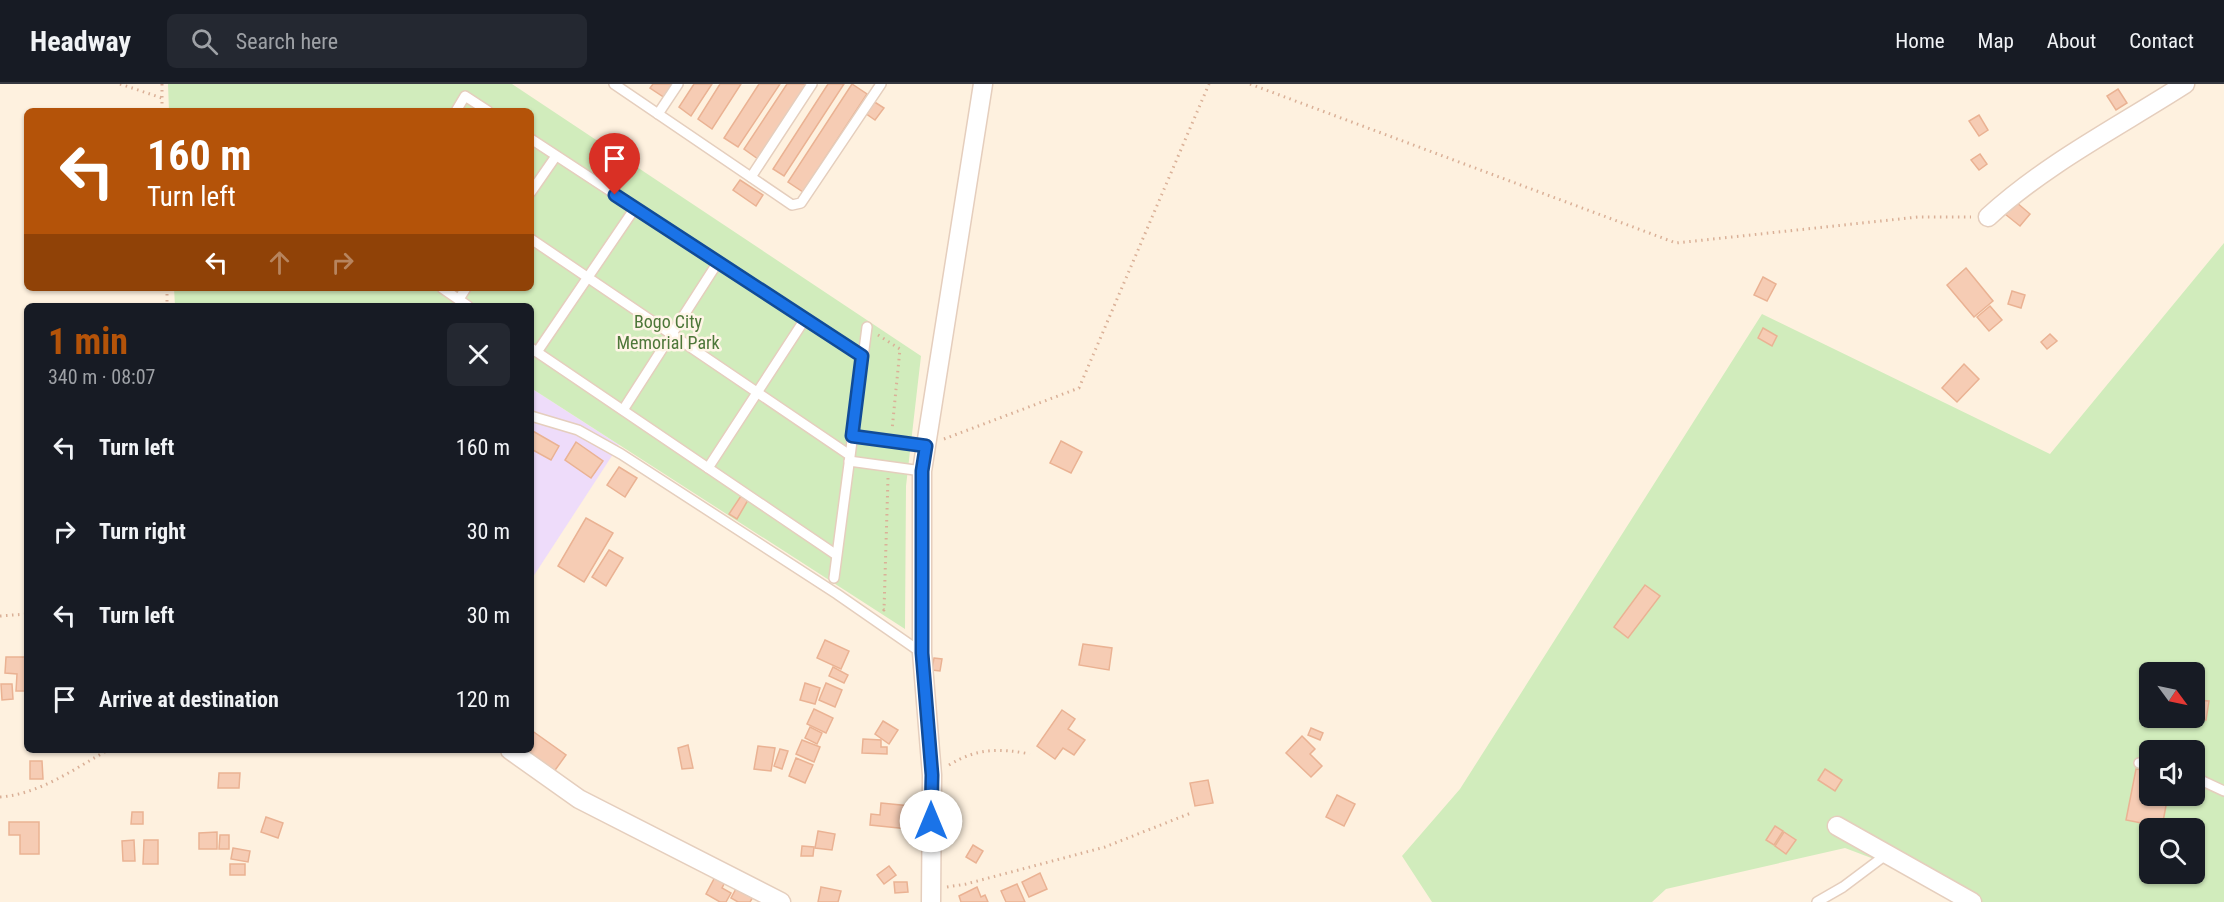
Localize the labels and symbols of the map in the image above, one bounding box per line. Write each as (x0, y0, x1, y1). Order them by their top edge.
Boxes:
pin (589, 133, 640, 195)
park label: Bogo City Memorial Park (616, 311, 720, 353)
north arrow (2139, 662, 2205, 728)
position arrow (899, 789, 963, 853)

